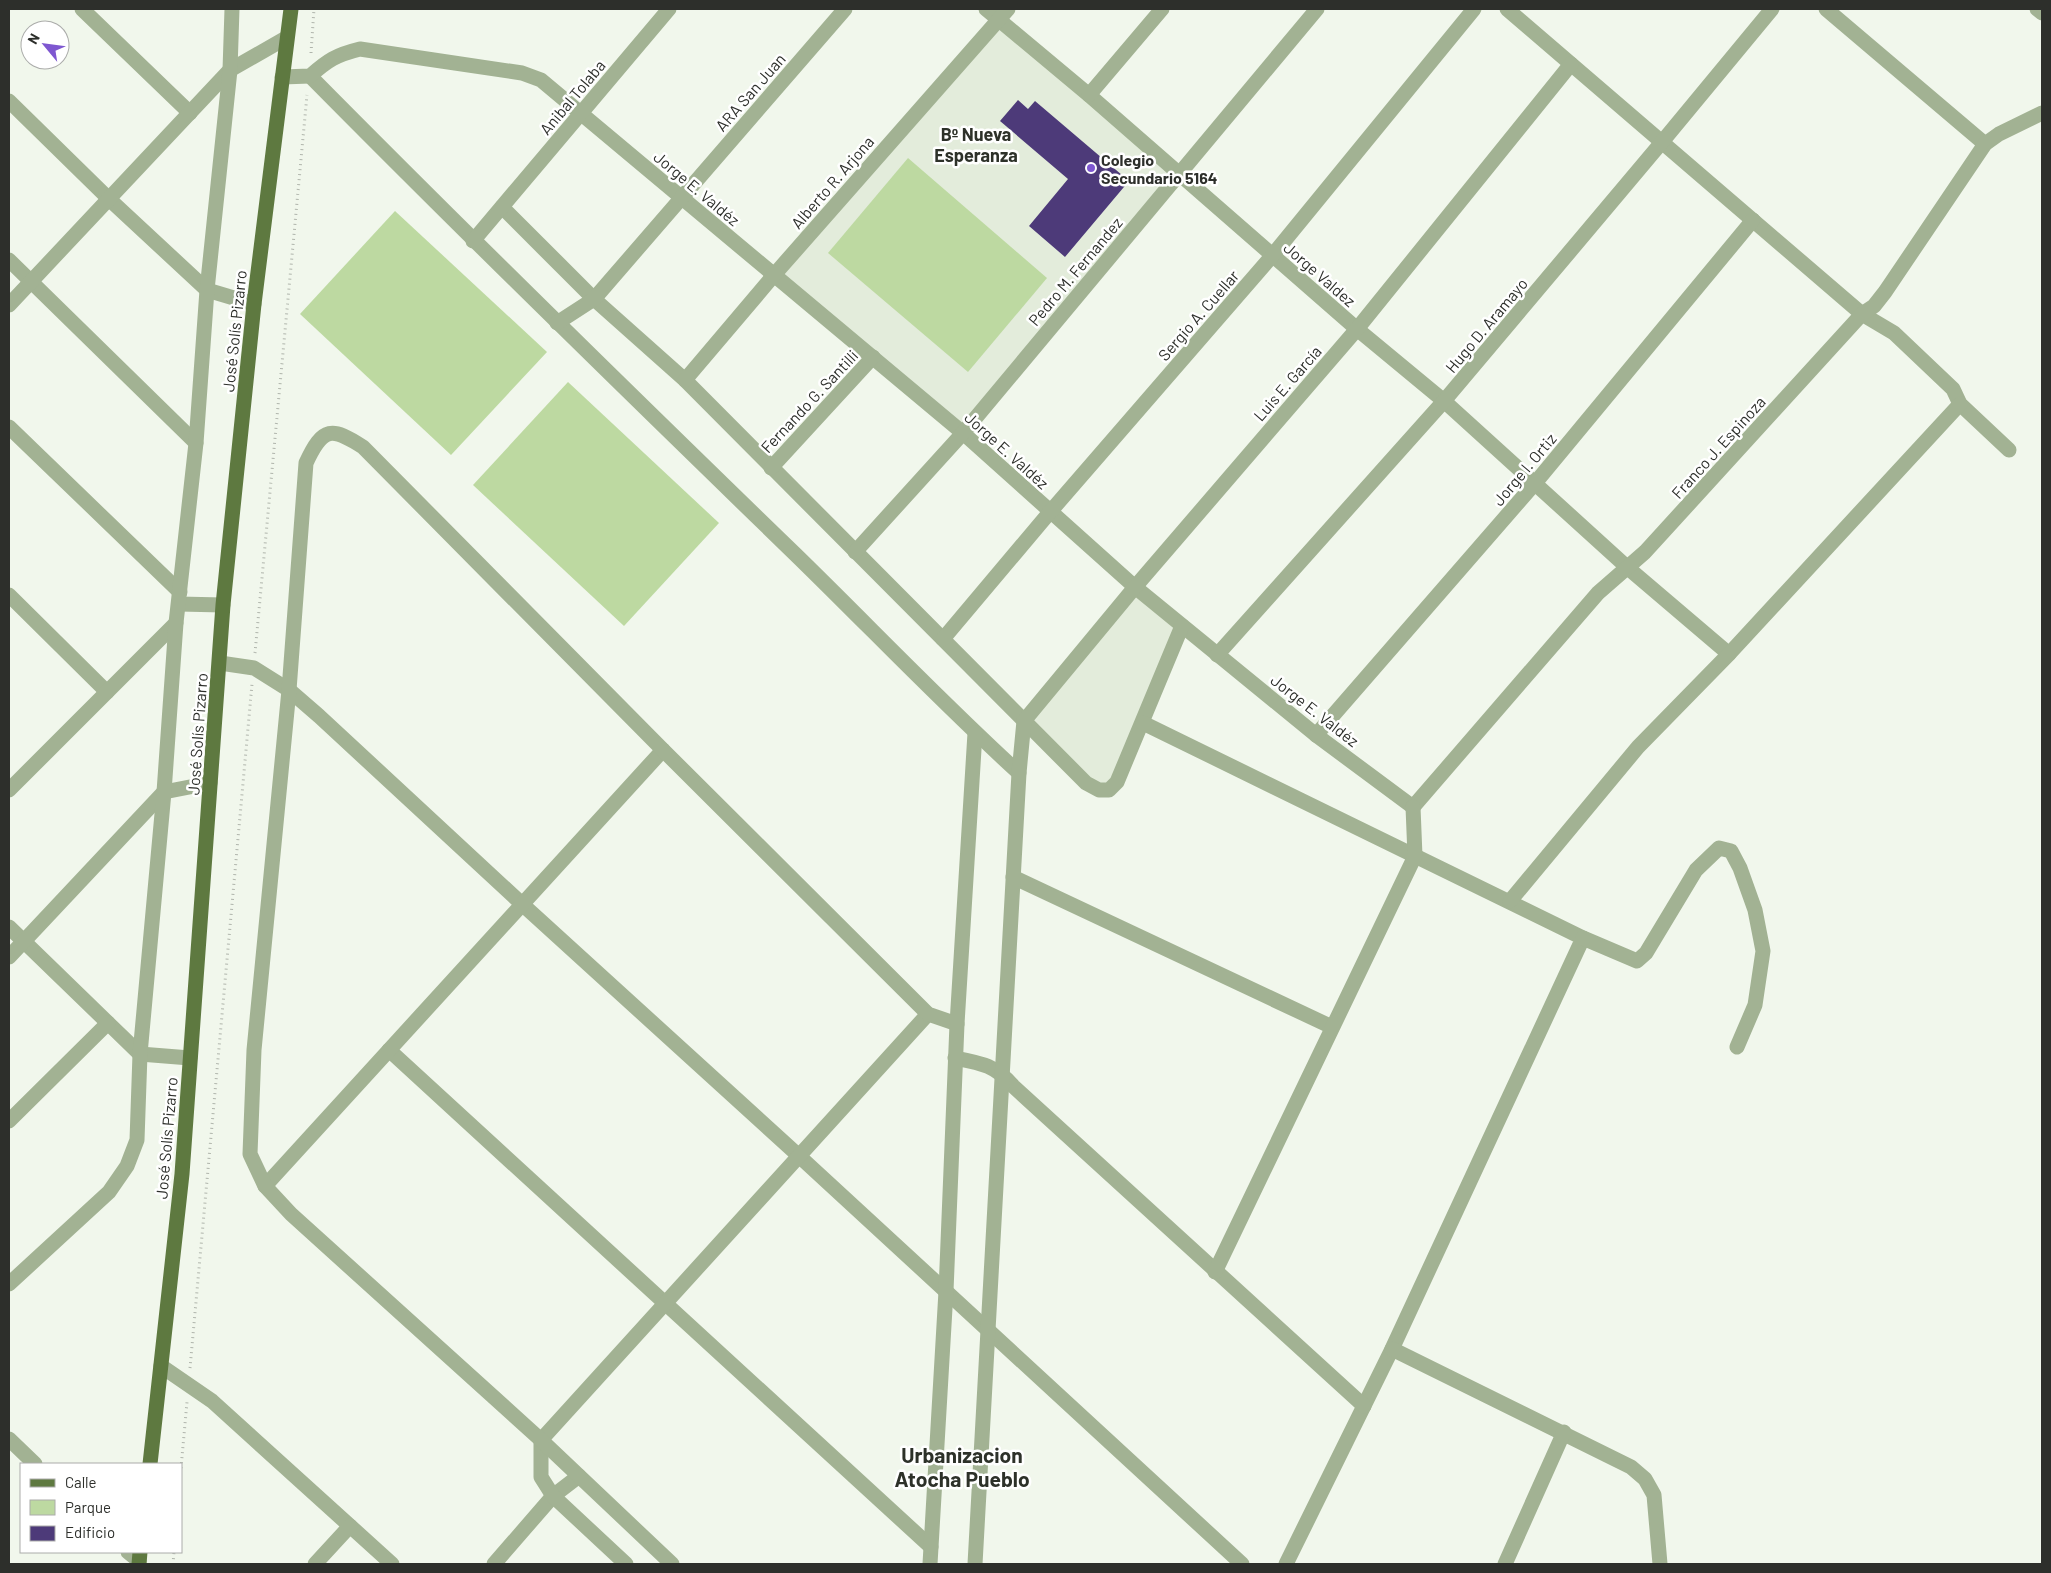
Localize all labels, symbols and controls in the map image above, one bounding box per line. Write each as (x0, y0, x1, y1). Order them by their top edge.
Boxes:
north arrow (20, 20, 70, 70)
text: N (24, 30, 43, 47)
street label: ARA San Juan (711, 49, 789, 135)
street label: Anibal Tolaba (535, 56, 609, 138)
district label: Bº Nueva Esperanza (934, 123, 1018, 166)
street label: Alberto R. Arjona (787, 132, 877, 232)
street label: Jorge E. Valdéz (650, 147, 744, 229)
place label: Colegio Secundario 5164 (1101, 150, 1217, 187)
marker: Colegio Secundario 5164 (1085, 162, 1097, 174)
street label: Pedro M. Fernandez (1024, 213, 1126, 329)
street label: Jorge Valdez (1280, 238, 1360, 310)
street label: Sergio A. Cuellar (1154, 266, 1243, 364)
street label: José Solís Pizarro (218, 269, 250, 393)
street label: Hugo D. Aramayo (1441, 274, 1531, 376)
street label: Luis E. García (1249, 341, 1325, 425)
street label: Fernando G. Santilli (757, 346, 861, 456)
street label: Franco J. Espinoza (1667, 392, 1769, 502)
street label: Jorge E. Valdéz (961, 407, 1053, 493)
street label: Jorge I. Ortiz (1488, 429, 1560, 509)
street label: Jorge E. Valdéz (1267, 670, 1363, 750)
street label: José Solís Pizarro (183, 672, 211, 796)
street label: José Solís Pizarro (151, 1076, 181, 1200)
district label: Urbanizacion Atocha Pueblo (894, 1442, 1030, 1491)
legend (20, 1463, 182, 1553)
text: Calle (65, 1473, 97, 1491)
text: Parque (65, 1498, 111, 1516)
text: Edificio (65, 1523, 115, 1541)

